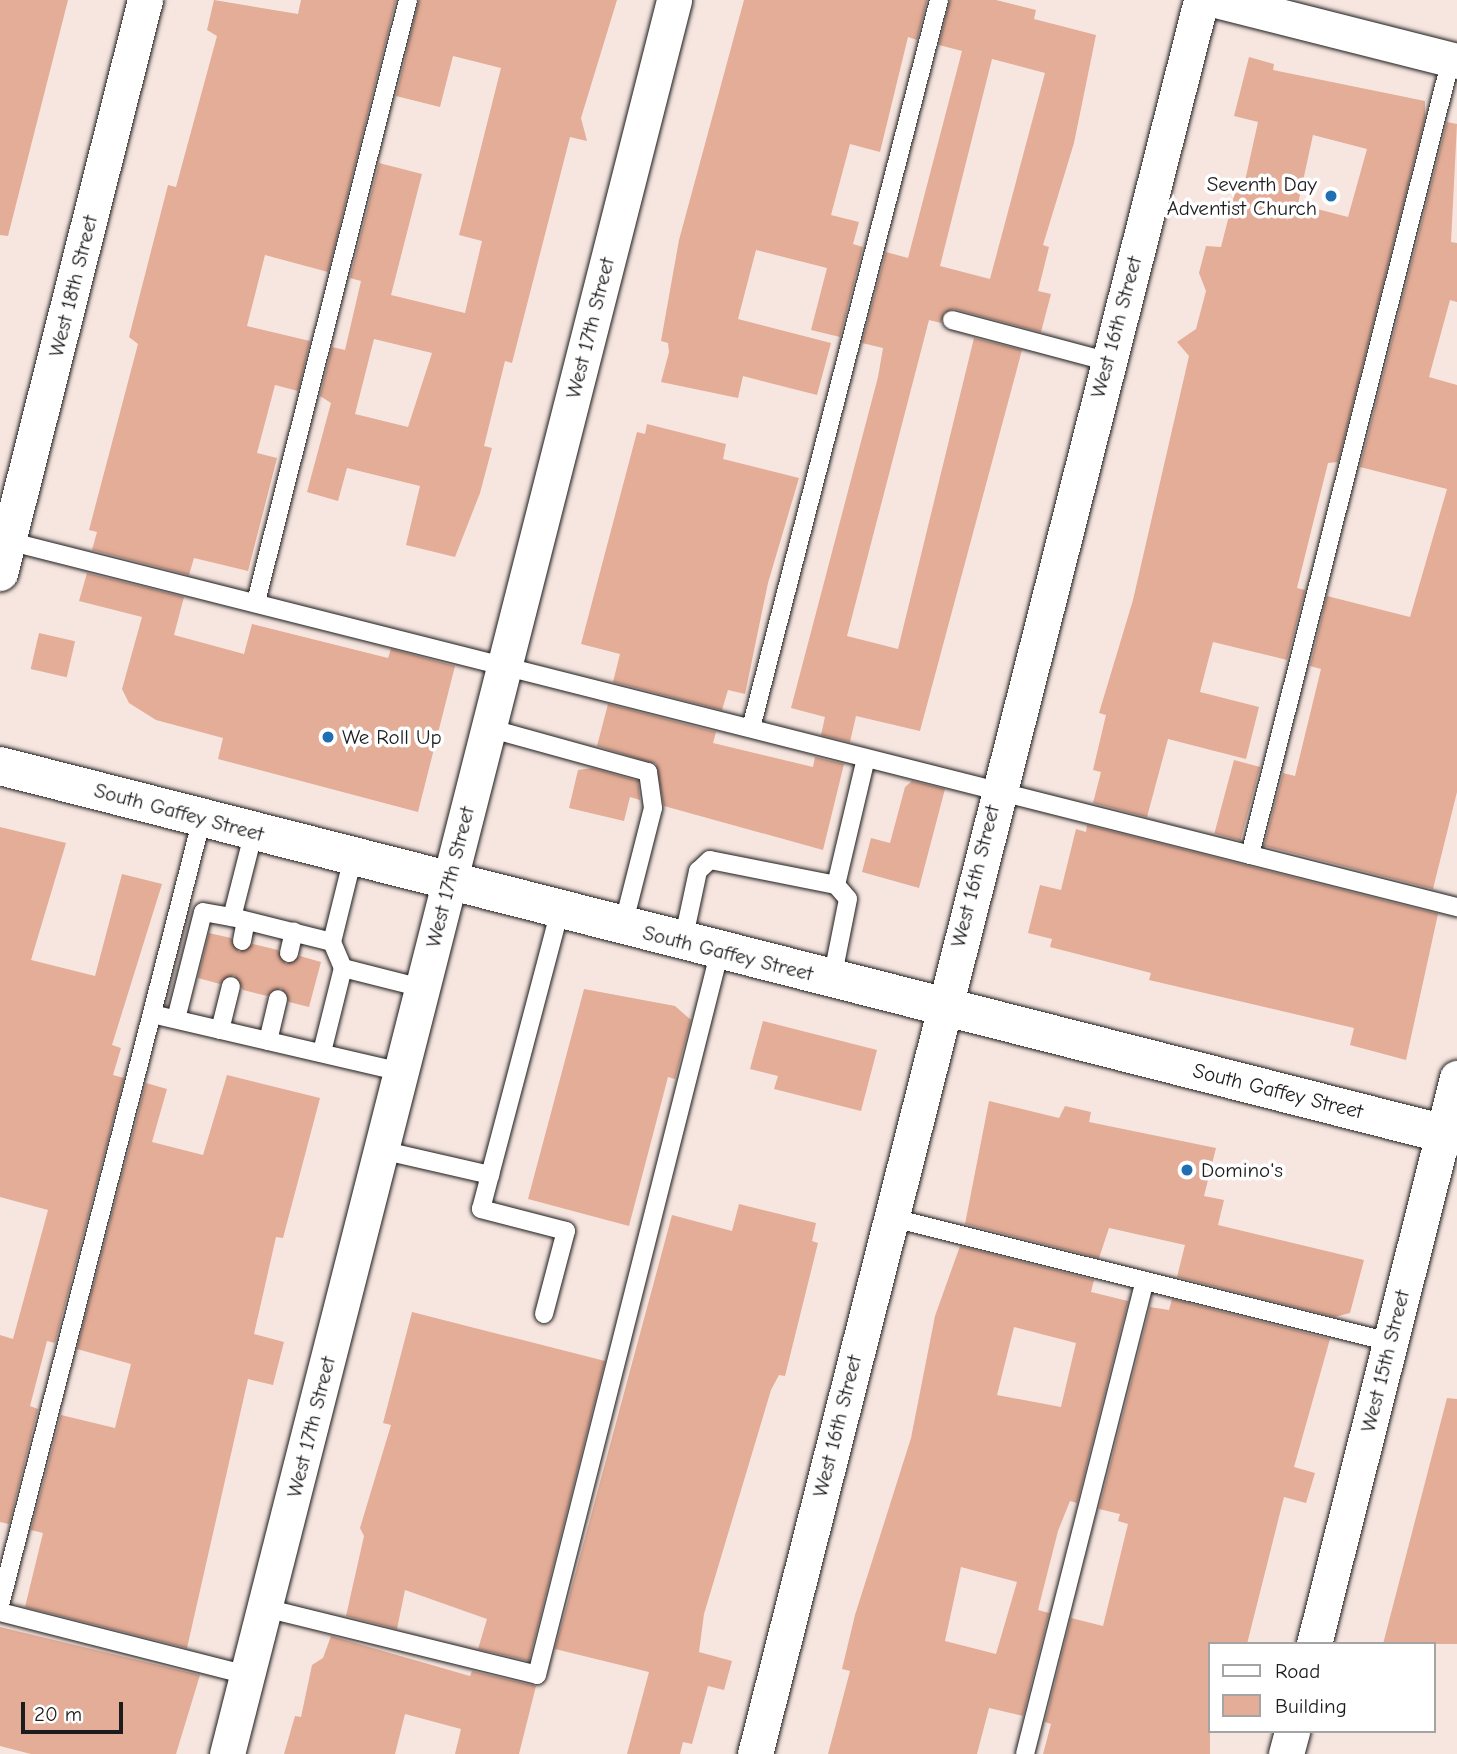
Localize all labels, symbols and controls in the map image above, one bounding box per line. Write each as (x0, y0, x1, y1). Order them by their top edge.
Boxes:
place label: Seventh Day Adventist Church (1167, 171, 1317, 221)
marker: Seventh Day Adventist Church (1323, 188, 1339, 204)
street label: West 18th Street (43, 213, 103, 359)
street label: West 16th Street (1085, 253, 1147, 401)
street label: West 17th Street (560, 255, 620, 401)
place label: We Roll Up (342, 724, 442, 750)
marker: We Roll Up (320, 729, 336, 745)
street label: South Gaffey Street (91, 777, 267, 847)
street label: West 16th Street (945, 802, 1005, 950)
street label: West 17th Street (420, 804, 480, 950)
street label: South Gaffey Street (640, 920, 816, 986)
street label: South Gaffey Street (1190, 1058, 1366, 1124)
place label: Domino's (1201, 1157, 1283, 1183)
marker: Domino's (1179, 1162, 1195, 1178)
street label: West 15th Street (1355, 1287, 1415, 1435)
street label: West 16th Street (807, 1352, 867, 1500)
street label: West 17th Street (281, 1354, 341, 1500)
legend (1208, 1642, 1436, 1733)
text: Road (1275, 1659, 1320, 1683)
scale bar (24, 1688, 126, 1732)
text: Building (1275, 1694, 1347, 1718)
text: 20 m (34, 1702, 82, 1726)

